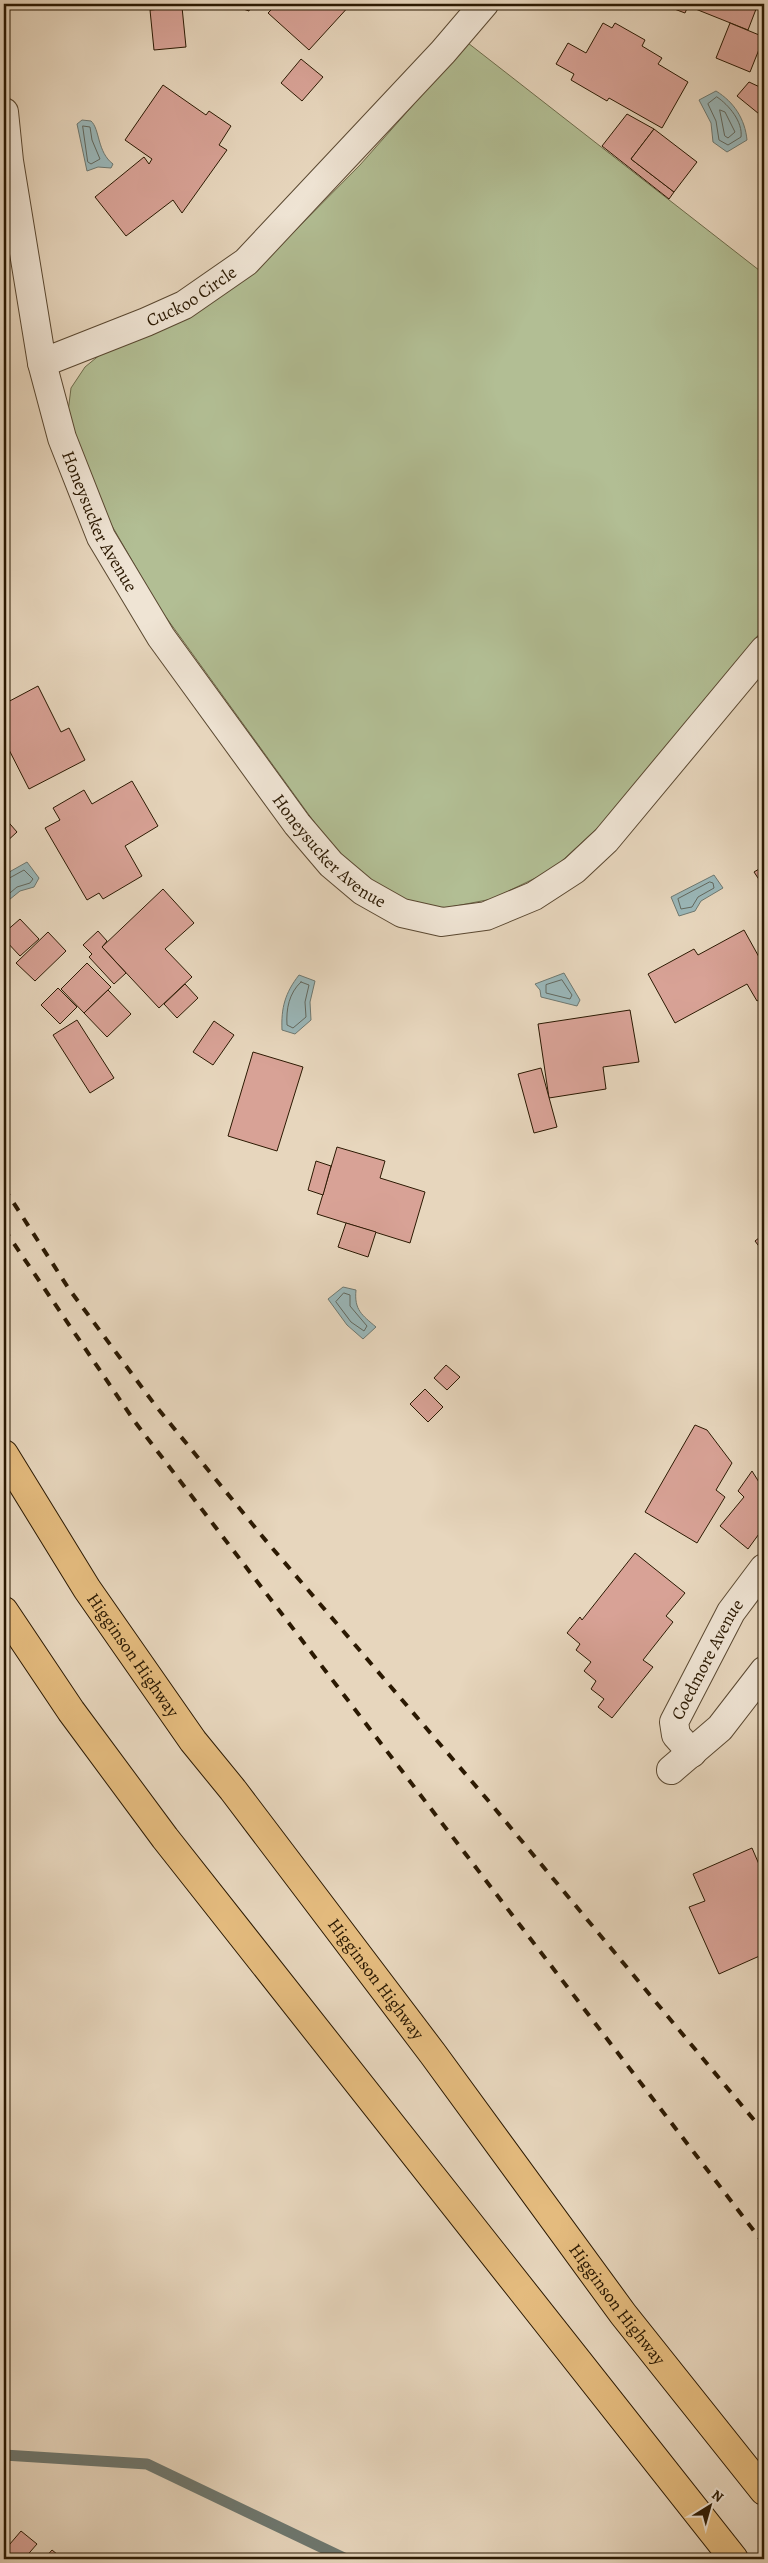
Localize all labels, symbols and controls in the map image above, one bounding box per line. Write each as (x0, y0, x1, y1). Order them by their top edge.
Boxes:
street label: Cuckoo Circle (142, 260, 241, 332)
street label: Honeysucker Avenue (56, 447, 143, 596)
street label: Honeysucker Avenue (267, 789, 390, 914)
street label: Higginson Highway (81, 1588, 185, 1723)
street label: Coedmore Avenue (665, 1594, 749, 1724)
street label: Higginson Highway (322, 1913, 430, 2045)
street label: Higginson Highway (563, 2239, 672, 2371)
north arrow (686, 2480, 736, 2530)
text: N (708, 2485, 727, 2507)

